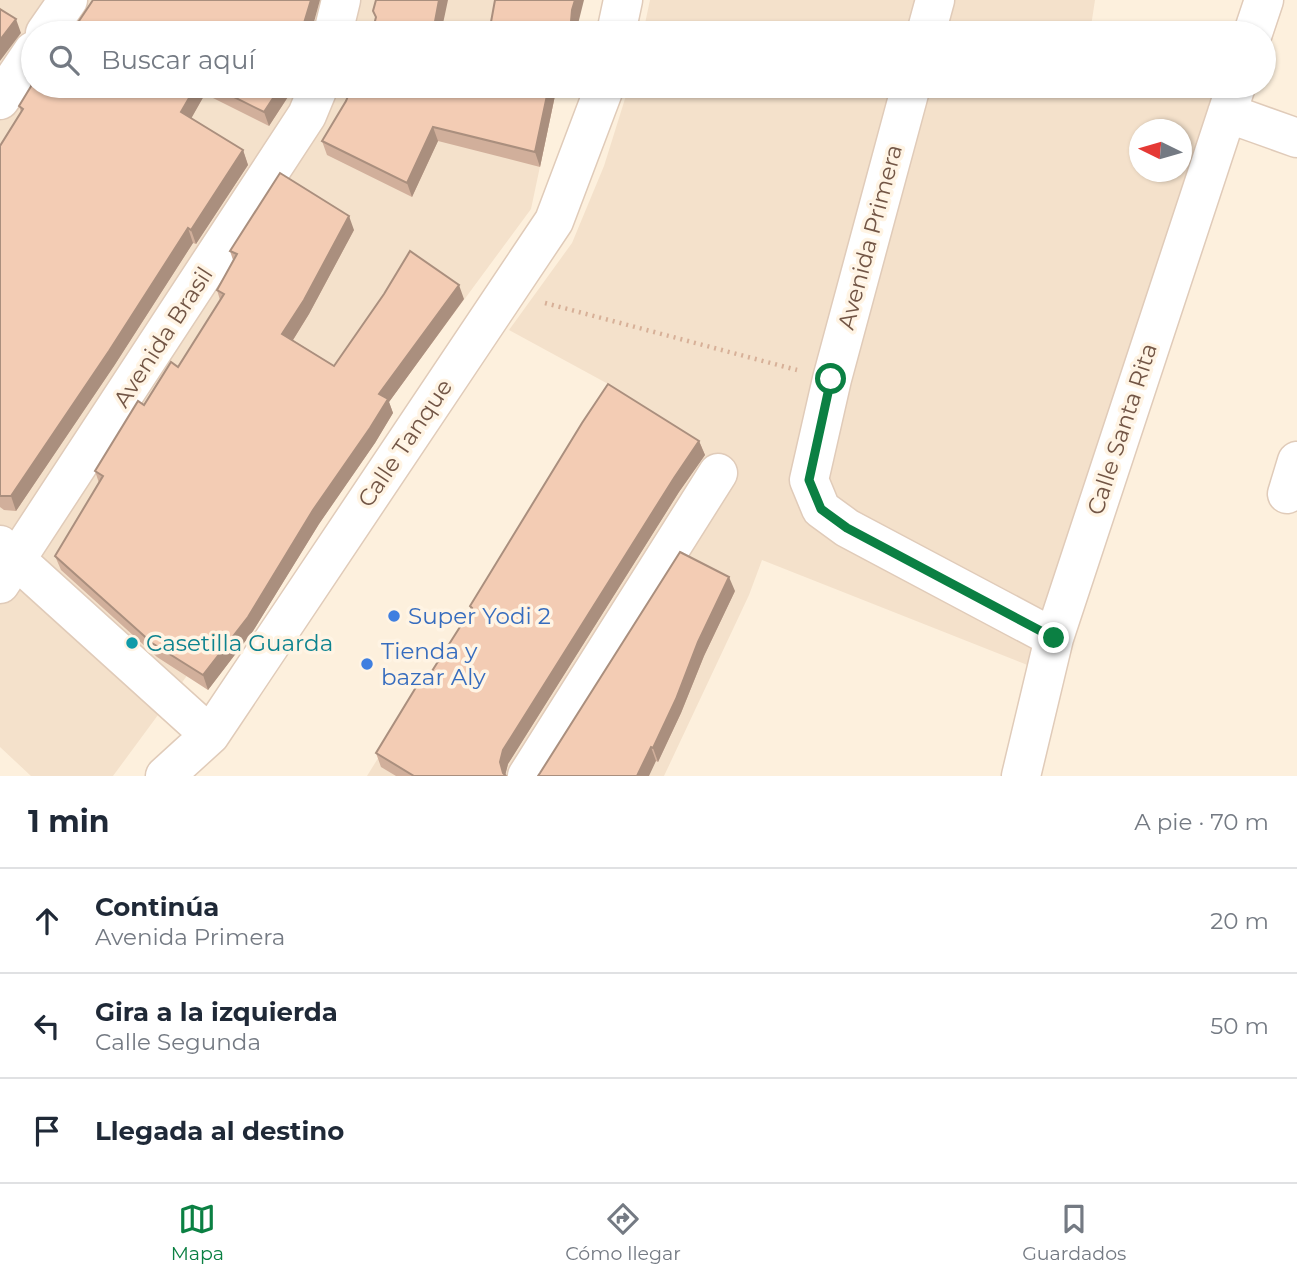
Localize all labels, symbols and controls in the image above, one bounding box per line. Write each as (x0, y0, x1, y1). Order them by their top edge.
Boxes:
search box (21, 21, 1276, 98)
icon: search (45, 41, 83, 79)
text: Buscar aquí (101, 44, 255, 76)
north arrow (1129, 119, 1192, 182)
street label: Avenida Primera (832, 142, 908, 332)
street label: Avenida Brasil (107, 262, 219, 412)
street label: Calle Santa Rita (1081, 340, 1163, 518)
route start (815, 363, 846, 394)
street label: Calle Tanque (352, 374, 458, 512)
place label: Super Yodi 2 (408, 602, 551, 630)
marker: Super Yodi 2 (386, 608, 402, 624)
route end (1038, 622, 1069, 653)
place label: Casetilla Guarda (146, 629, 333, 657)
marker: Casetilla Guarda (124, 635, 140, 651)
place label: Tienda y bazar Aly (381, 637, 486, 691)
marker: Tienda y bazar Aly (359, 656, 375, 672)
text: 1 min (28, 803, 109, 840)
text: A pie · 70 m (1134, 808, 1269, 836)
text: Continúa (95, 891, 219, 923)
icon: ahead (28, 902, 66, 940)
text: 20 m (1210, 907, 1269, 935)
text: Avenida Primera (95, 923, 285, 951)
text: Gira a la izquierda (95, 996, 338, 1028)
icon: left (28, 1007, 66, 1045)
text: 50 m (1210, 1012, 1269, 1040)
text: Calle Segunda (95, 1028, 261, 1056)
icon: arrive (28, 1112, 66, 1150)
text: Llegada al destino (95, 1115, 344, 1147)
tab: Mapa (171, 1200, 224, 1265)
tab: Cómo llegar (565, 1200, 681, 1265)
tab: Guardados (1022, 1200, 1126, 1265)

